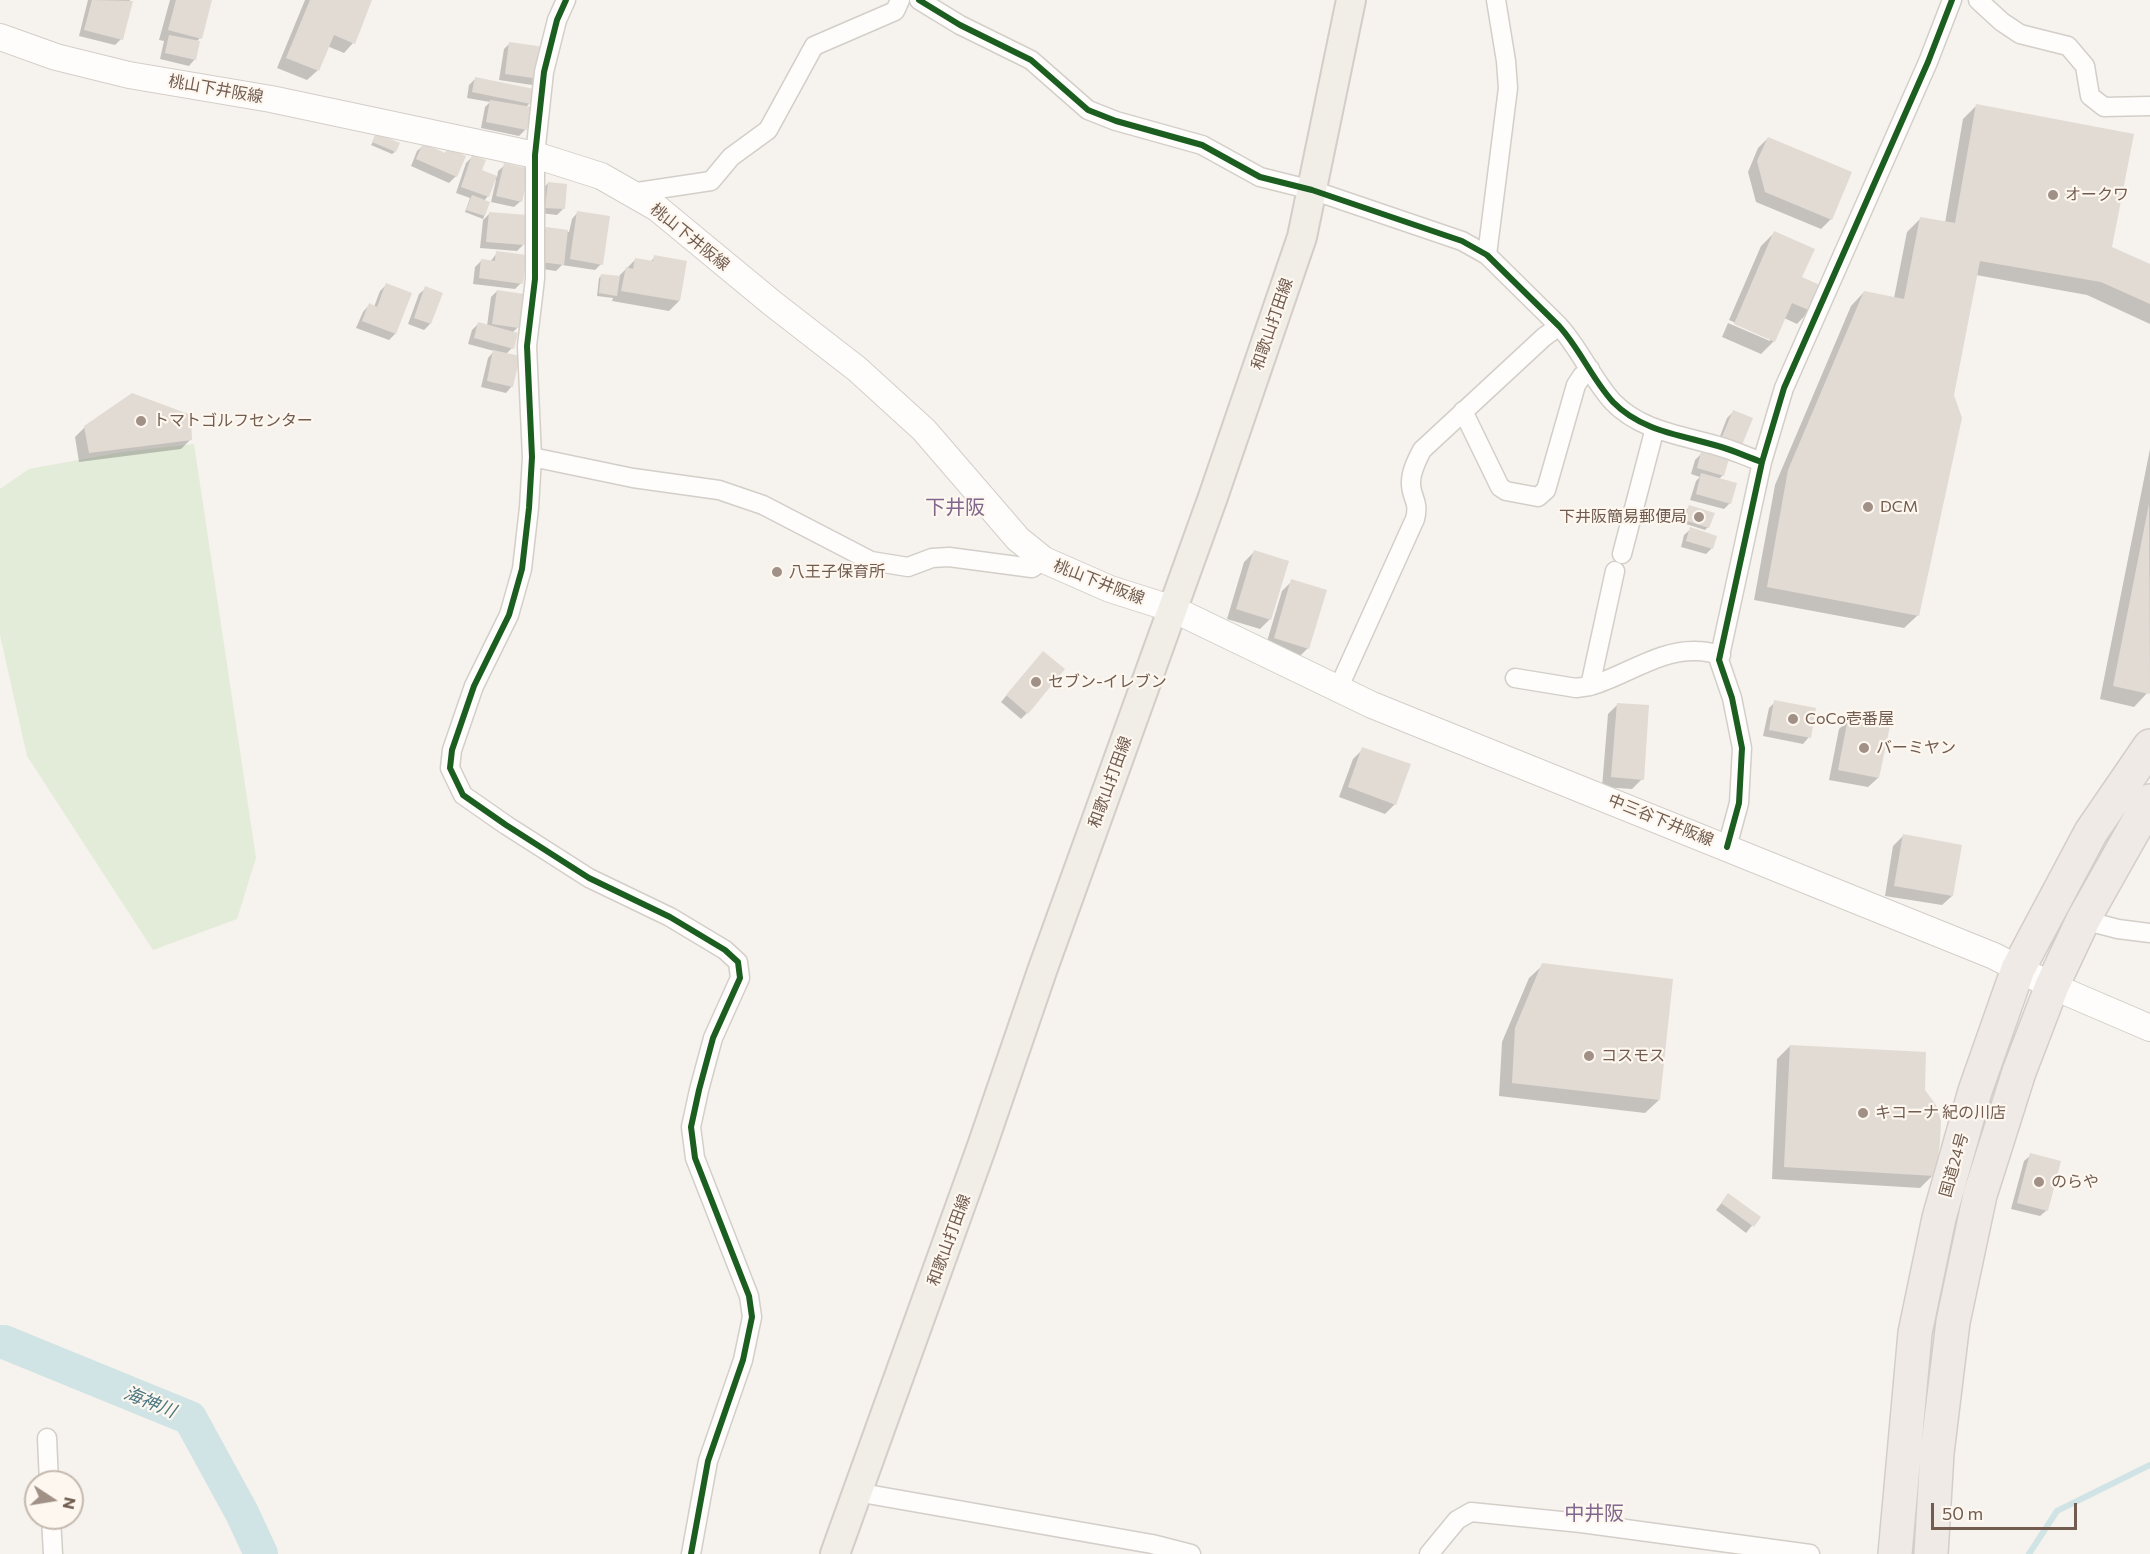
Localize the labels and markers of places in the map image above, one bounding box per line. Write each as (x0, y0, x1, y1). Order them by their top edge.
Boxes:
place label: オークワ (2065, 185, 2129, 205)
marker: オークワ (2046, 188, 2060, 202)
place label: トマトゴルフセンター (153, 411, 313, 431)
marker: トマトゴルフセンター (134, 414, 148, 428)
place label: DCM (1880, 497, 1918, 517)
marker: DCM (1861, 500, 1875, 514)
place label: 下井阪簡易郵便局 (1559, 507, 1687, 527)
marker: 下井阪簡易郵便局 (1692, 510, 1706, 524)
place label: 八王子保育所 (789, 562, 885, 582)
marker: 八王子保育所 (770, 565, 784, 579)
place label: セブン-イレブン (1048, 672, 1167, 692)
marker: セブン-イレブン (1029, 675, 1043, 689)
place label: CoCo壱番屋 (1805, 709, 1894, 729)
marker: CoCo壱番屋 (1786, 712, 1800, 726)
place label: バーミヤン (1876, 738, 1956, 758)
marker: バーミヤン (1857, 741, 1871, 755)
place label: コスモス (1601, 1046, 1665, 1066)
marker: コスモス (1582, 1049, 1596, 1063)
place label: キコーナ 紀の川店 (1875, 1103, 2006, 1123)
marker: キコーナ 紀の川店 (1856, 1106, 1870, 1120)
place label: のらや (2051, 1172, 2099, 1192)
marker: のらや (2032, 1175, 2046, 1189)

